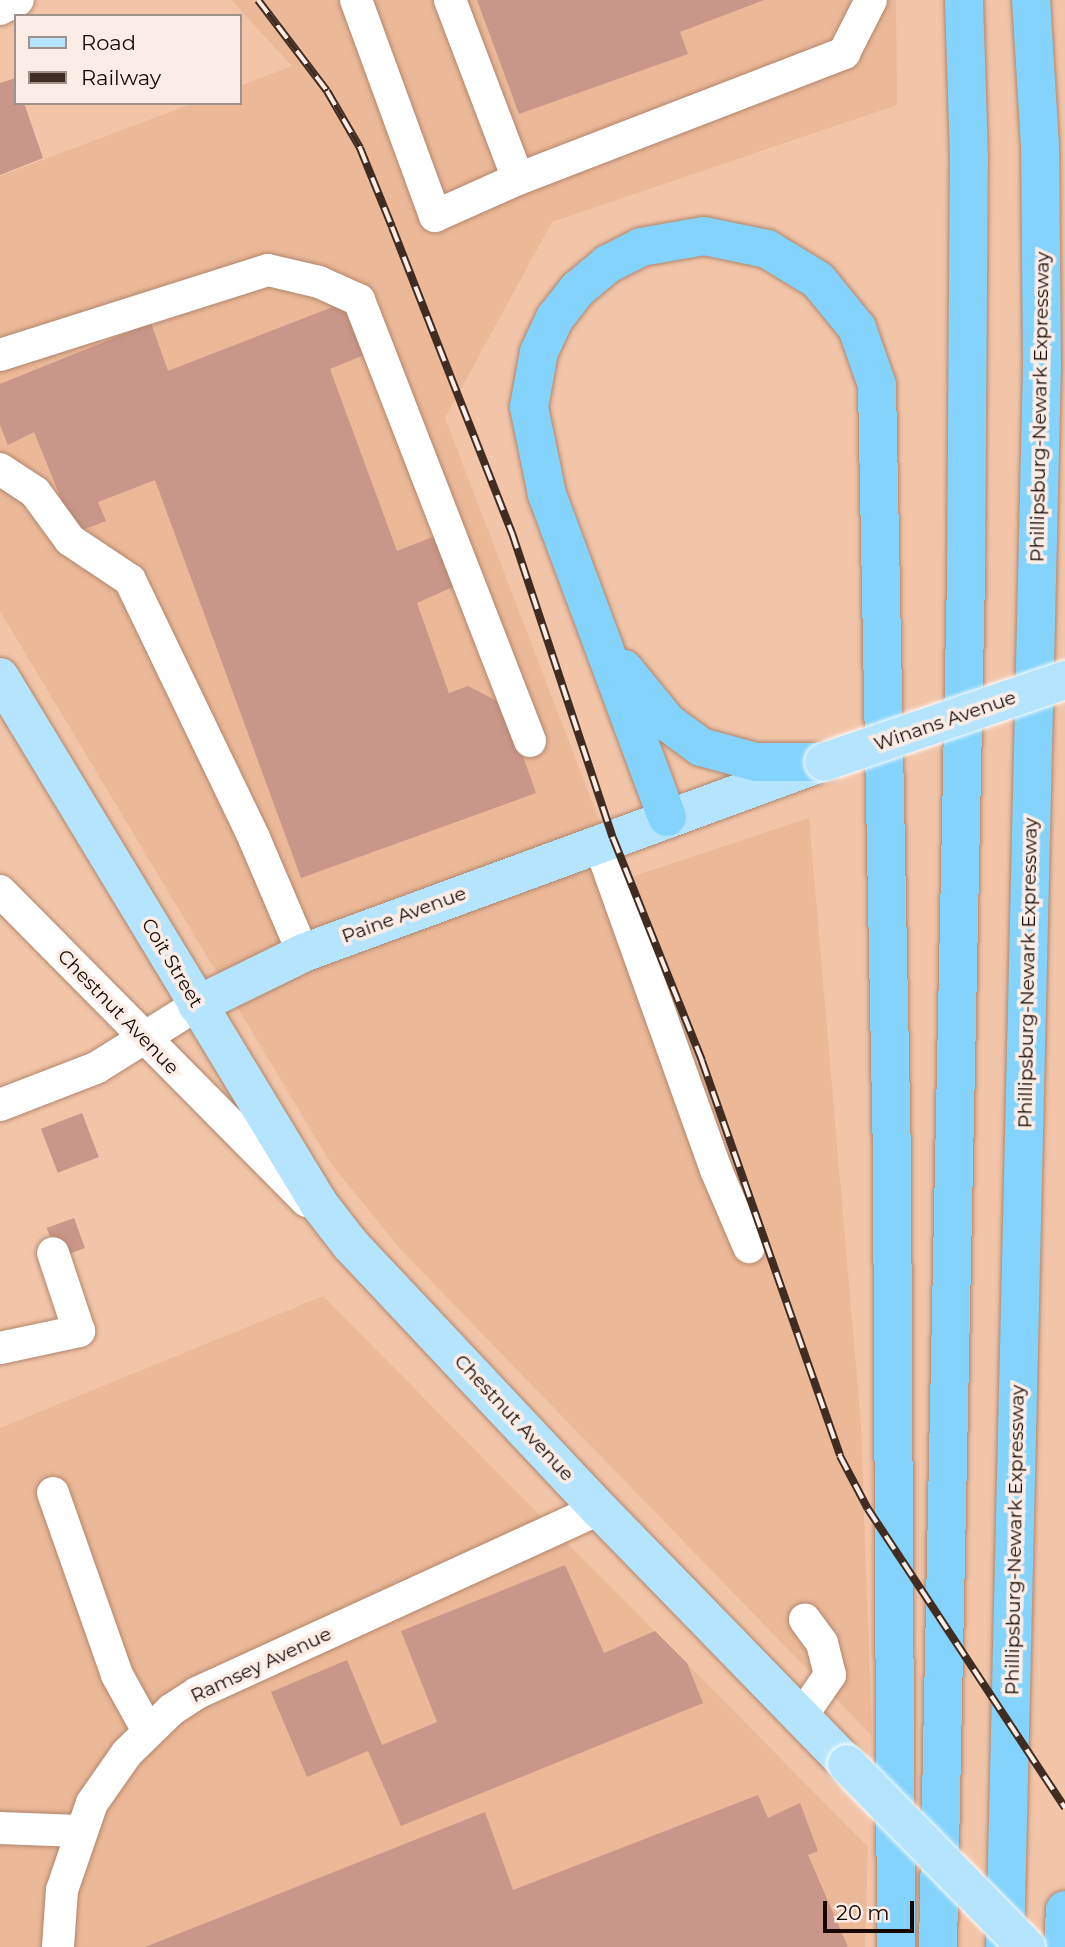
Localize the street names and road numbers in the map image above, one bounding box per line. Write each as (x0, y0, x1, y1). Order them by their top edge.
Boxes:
street label: Phillipsburg-Newark Expressway (1026, 252, 1054, 562)
street label: Winans Avenue (871, 686, 1019, 756)
street label: Phillipsburg-Newark Expressway (1014, 818, 1042, 1128)
street label: Paine Avenue (339, 882, 469, 948)
street label: Coit Street (136, 914, 208, 1012)
street label: Chestnut Avenue (53, 945, 183, 1079)
street label: Chestnut Avenue (449, 1350, 579, 1486)
street label: Phillipsburg-Newark Expressway (1001, 1385, 1029, 1695)
street label: Ramsey Avenue (187, 1622, 335, 1708)

